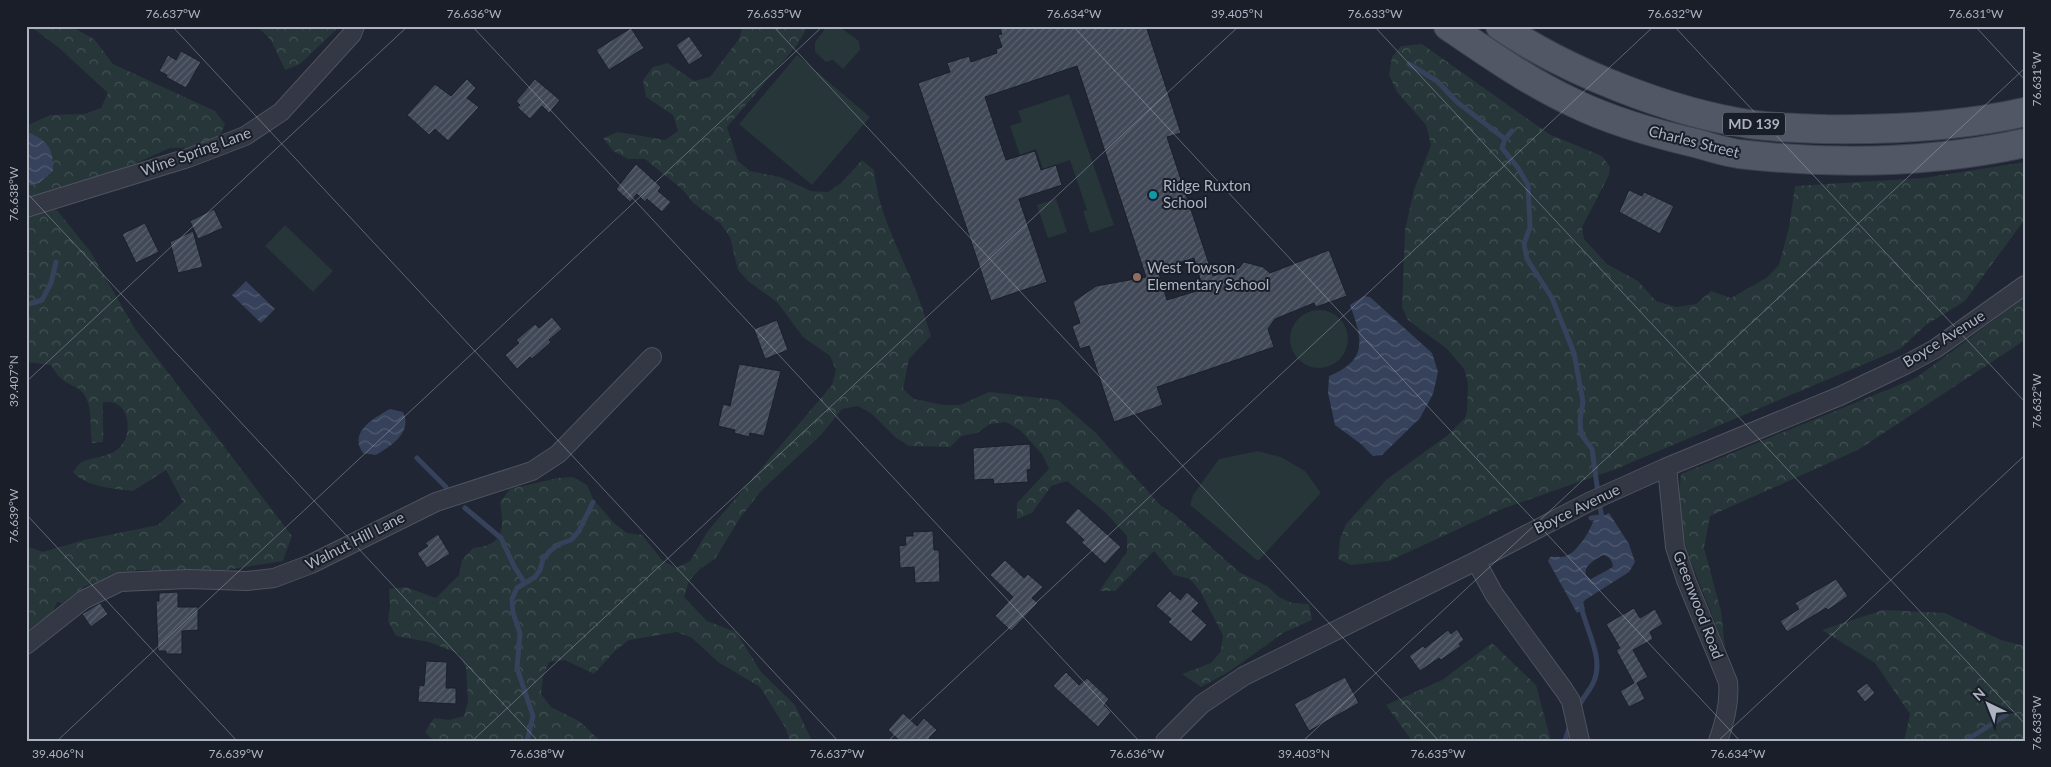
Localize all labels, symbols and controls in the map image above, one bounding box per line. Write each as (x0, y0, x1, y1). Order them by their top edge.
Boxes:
text: 76.637°W (145, 6, 201, 21)
text: 76.636°W (446, 6, 502, 21)
text: 76.635°W (746, 6, 802, 21)
text: 76.634°W (1046, 6, 1102, 21)
text: 39.405°N (1211, 6, 1263, 21)
text: 76.633°W (1347, 6, 1403, 21)
text: 76.632°W (1647, 6, 1703, 21)
text: 76.631°W (1948, 6, 2004, 21)
text: 76.631°W (2029, 51, 2044, 107)
road number: MD 139 (1723, 112, 1785, 136)
street label: Charles Street (1647, 121, 1742, 161)
street label: Wine Spring Lane (138, 123, 253, 179)
text: 76.638°W (6, 166, 21, 222)
place label: Ridge Ruxton School (1163, 176, 1251, 211)
marker: Ridge Ruxton School (1147, 189, 1159, 201)
place label: West Towson Elementary School (1147, 258, 1269, 293)
marker: West Towson Elementary School (1131, 271, 1143, 283)
street label: Boyce Avenue (1899, 306, 1988, 371)
text: 39.407°N (6, 355, 21, 407)
text: 76.632°W (2029, 373, 2044, 429)
street label: Boyce Avenue (1531, 480, 1623, 537)
text: 76.639°W (6, 488, 21, 544)
street label: Walnut Hill Lane (302, 507, 407, 573)
street label: Greenwood Road (1670, 548, 1728, 661)
north arrow (1964, 680, 2014, 730)
text: N (1969, 684, 1989, 704)
text: 76.633°W (2029, 695, 2044, 751)
text: 39.406°N (32, 746, 84, 761)
text: 76.639°W (208, 746, 264, 761)
text: 76.638°W (509, 746, 565, 761)
text: 76.637°W (809, 746, 865, 761)
text: 76.636°W (1109, 746, 1165, 761)
text: 39.403°N (1278, 746, 1330, 761)
text: 76.635°W (1410, 746, 1466, 761)
text: 76.634°W (1710, 746, 1766, 761)

